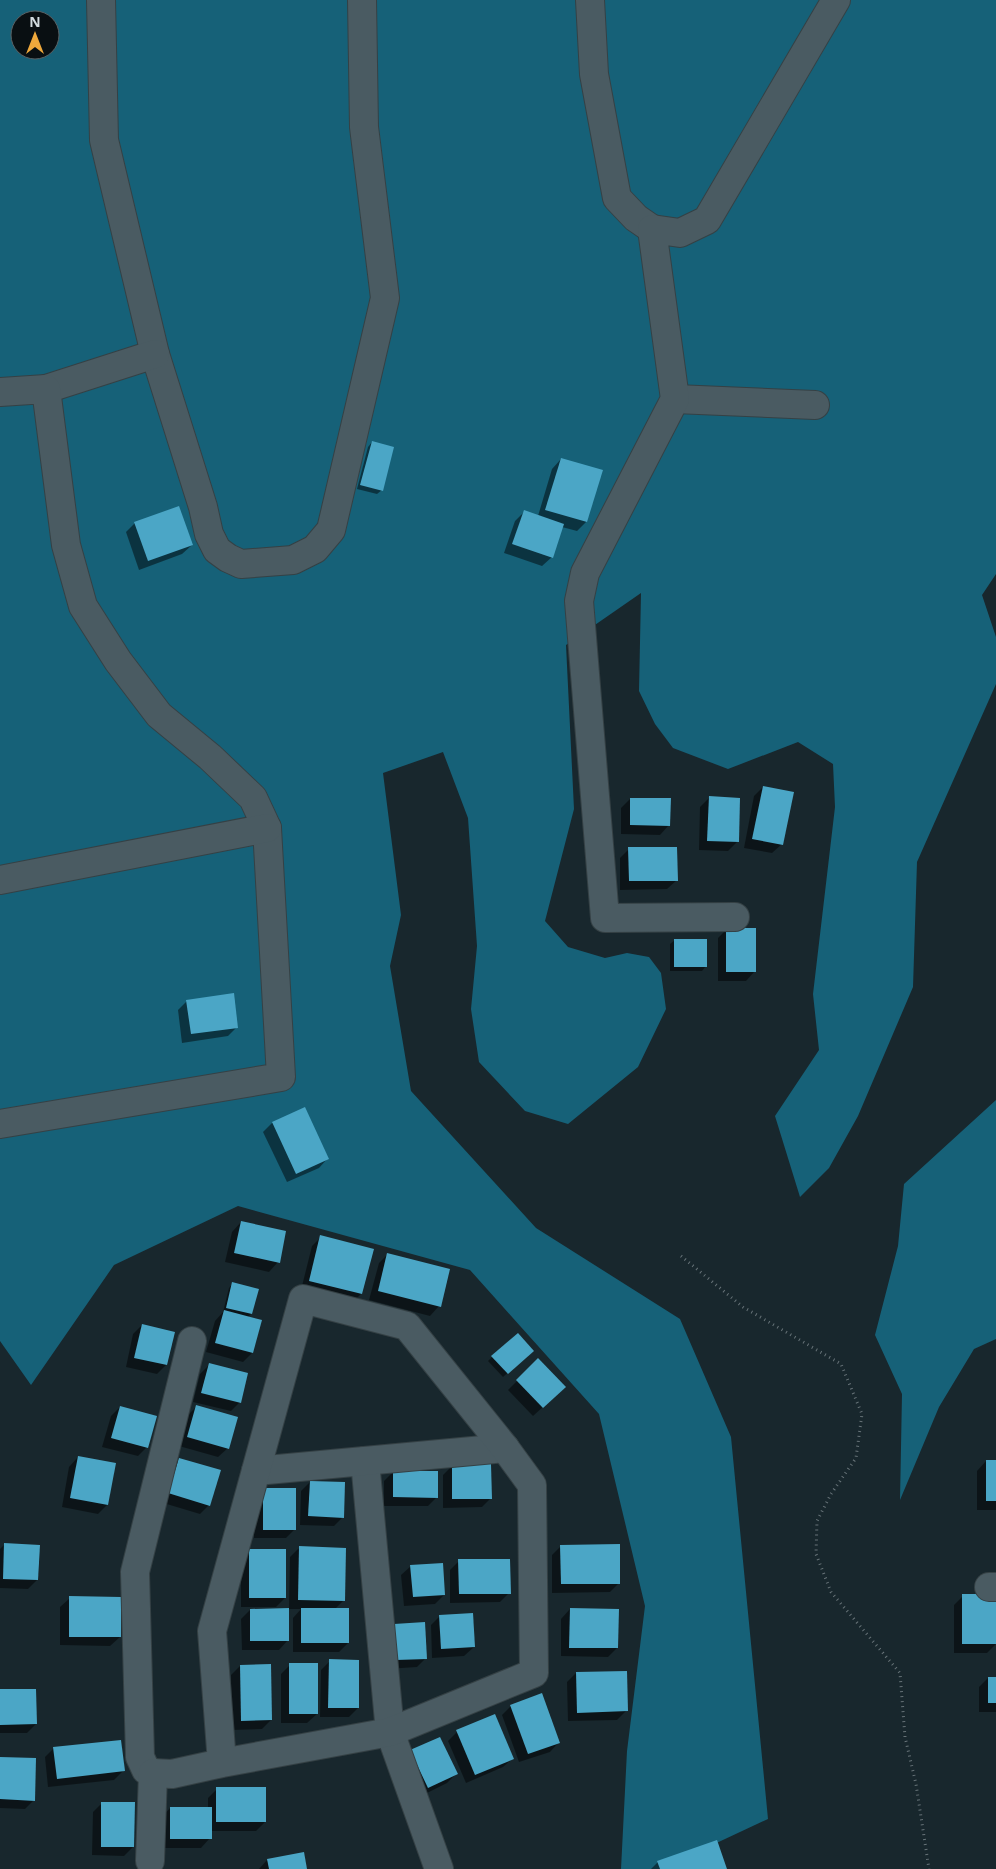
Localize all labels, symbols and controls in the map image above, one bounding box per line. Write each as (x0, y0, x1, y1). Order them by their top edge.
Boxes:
north arrow (10, 10, 60, 60)
text: N (29, 12, 41, 31)

